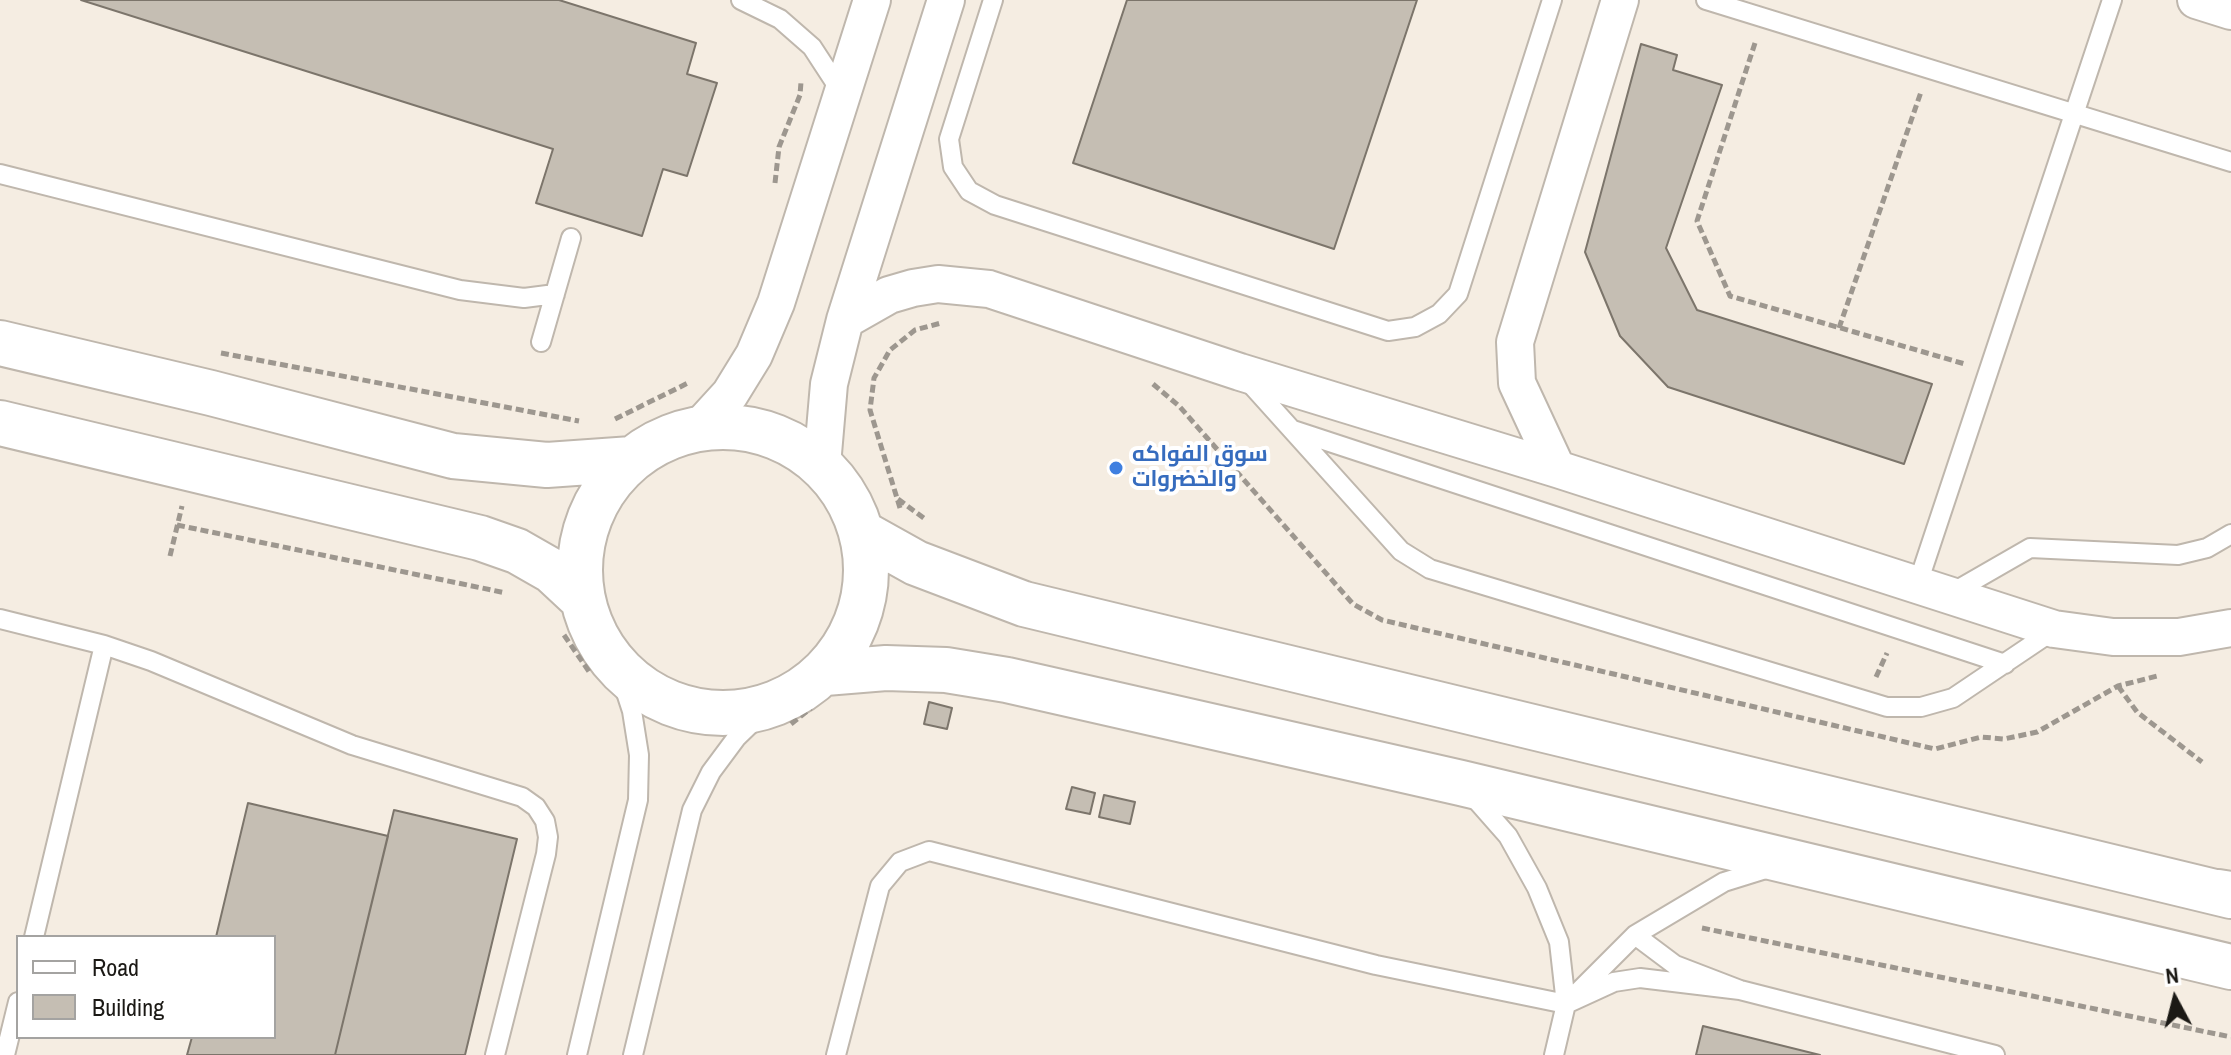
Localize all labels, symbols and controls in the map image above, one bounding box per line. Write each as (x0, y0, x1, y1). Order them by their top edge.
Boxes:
place label: سوق الفواكه والخضروات (1132, 442, 1268, 494)
marker: سوق الفواكه والخضروات (1107, 459, 1125, 477)
legend (16, 935, 276, 1039)
text: Road (92, 951, 139, 983)
north arrow (2135, 959, 2215, 1039)
text: N (2164, 959, 2180, 991)
text: Building (92, 991, 164, 1023)

